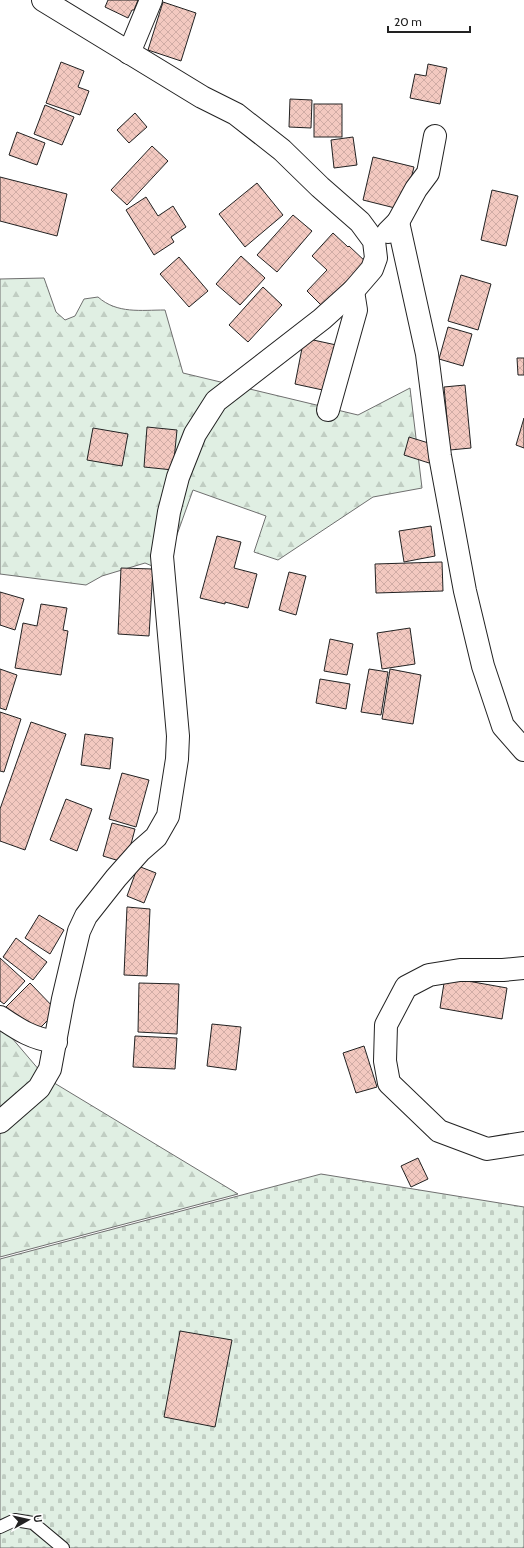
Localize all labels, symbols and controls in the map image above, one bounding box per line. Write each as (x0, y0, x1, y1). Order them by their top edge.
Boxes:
scale bar (388, 8, 470, 34)
text: 20 m (394, 14, 422, 29)
north arrow (8, 1500, 48, 1540)
text: U (30, 1514, 45, 1524)

